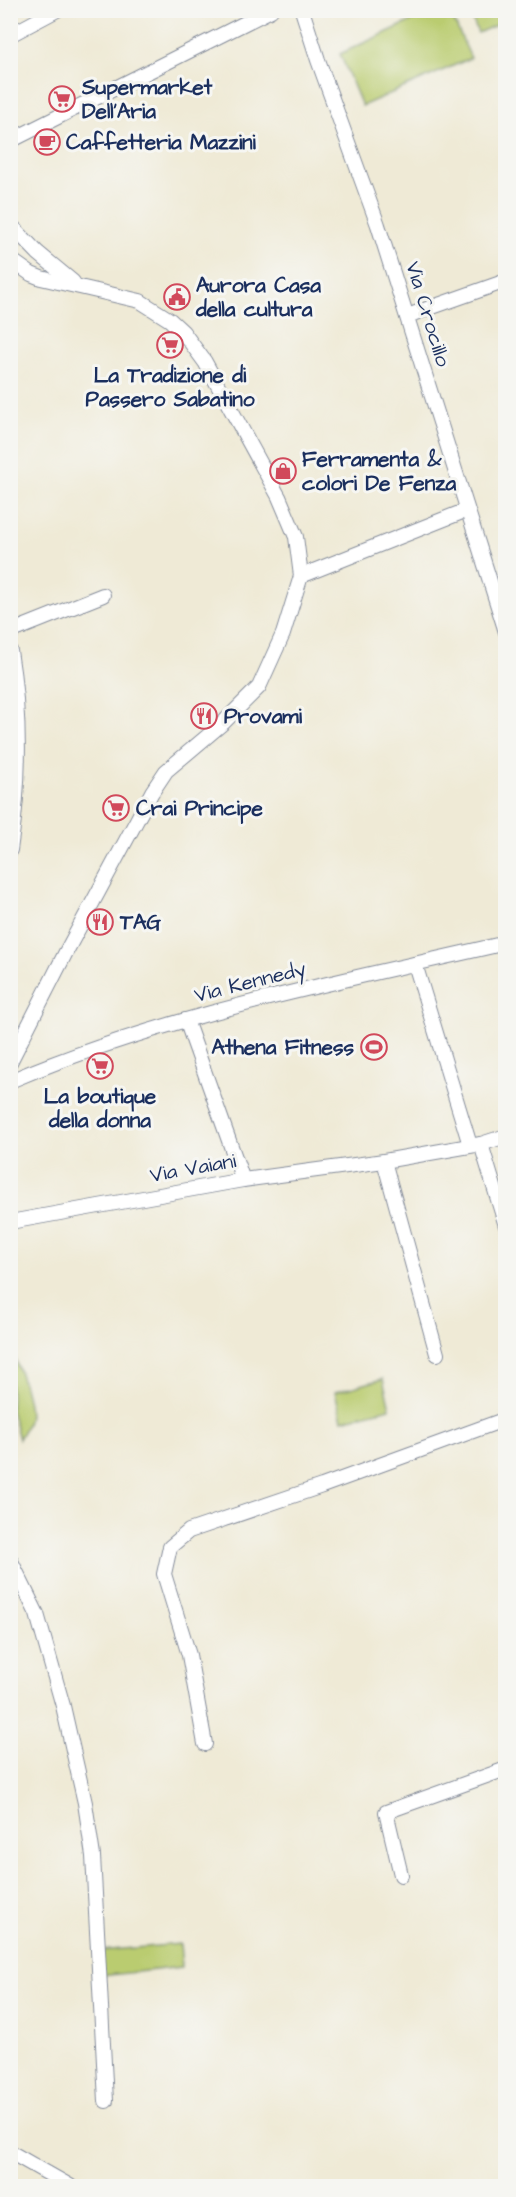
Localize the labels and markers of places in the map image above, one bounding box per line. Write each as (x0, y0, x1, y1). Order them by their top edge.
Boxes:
place label: Supermarket Dell'Aria (81, 73, 213, 126)
supermarket icon: Supermarket Dell'Aria (47, 84, 77, 114)
cafe icon: Caffetteria Mazzini (32, 127, 62, 157)
place label: Caffetteria Mazzini (66, 128, 257, 157)
place label: Aurora Casa della cultura (195, 271, 321, 324)
public building icon: Aurora Casa della cultura (162, 282, 192, 312)
supermarket icon: La Tradizione di Passero Sabatino (155, 330, 185, 360)
place label: La Tradizione di Passero Sabatino (86, 361, 255, 414)
place label: Ferramenta & colori De Fenza (302, 445, 457, 498)
shop icon: Ferramenta & colori De Fenza (268, 456, 298, 486)
restaurant icon: Provami (189, 701, 219, 731)
place label: Provami (224, 702, 303, 731)
supermarket icon: Crai Principe (101, 793, 131, 823)
place label: Crai Principe (136, 794, 264, 824)
restaurant icon: TAG (85, 907, 115, 937)
place label: TAG (119, 908, 162, 937)
sports icon: Athena Fitness (359, 1032, 389, 1062)
place label: Athena Fitness (212, 1033, 354, 1062)
supermarket icon: La boutique della donna (85, 1051, 115, 1081)
place label: La boutique della donna (44, 1082, 157, 1135)

